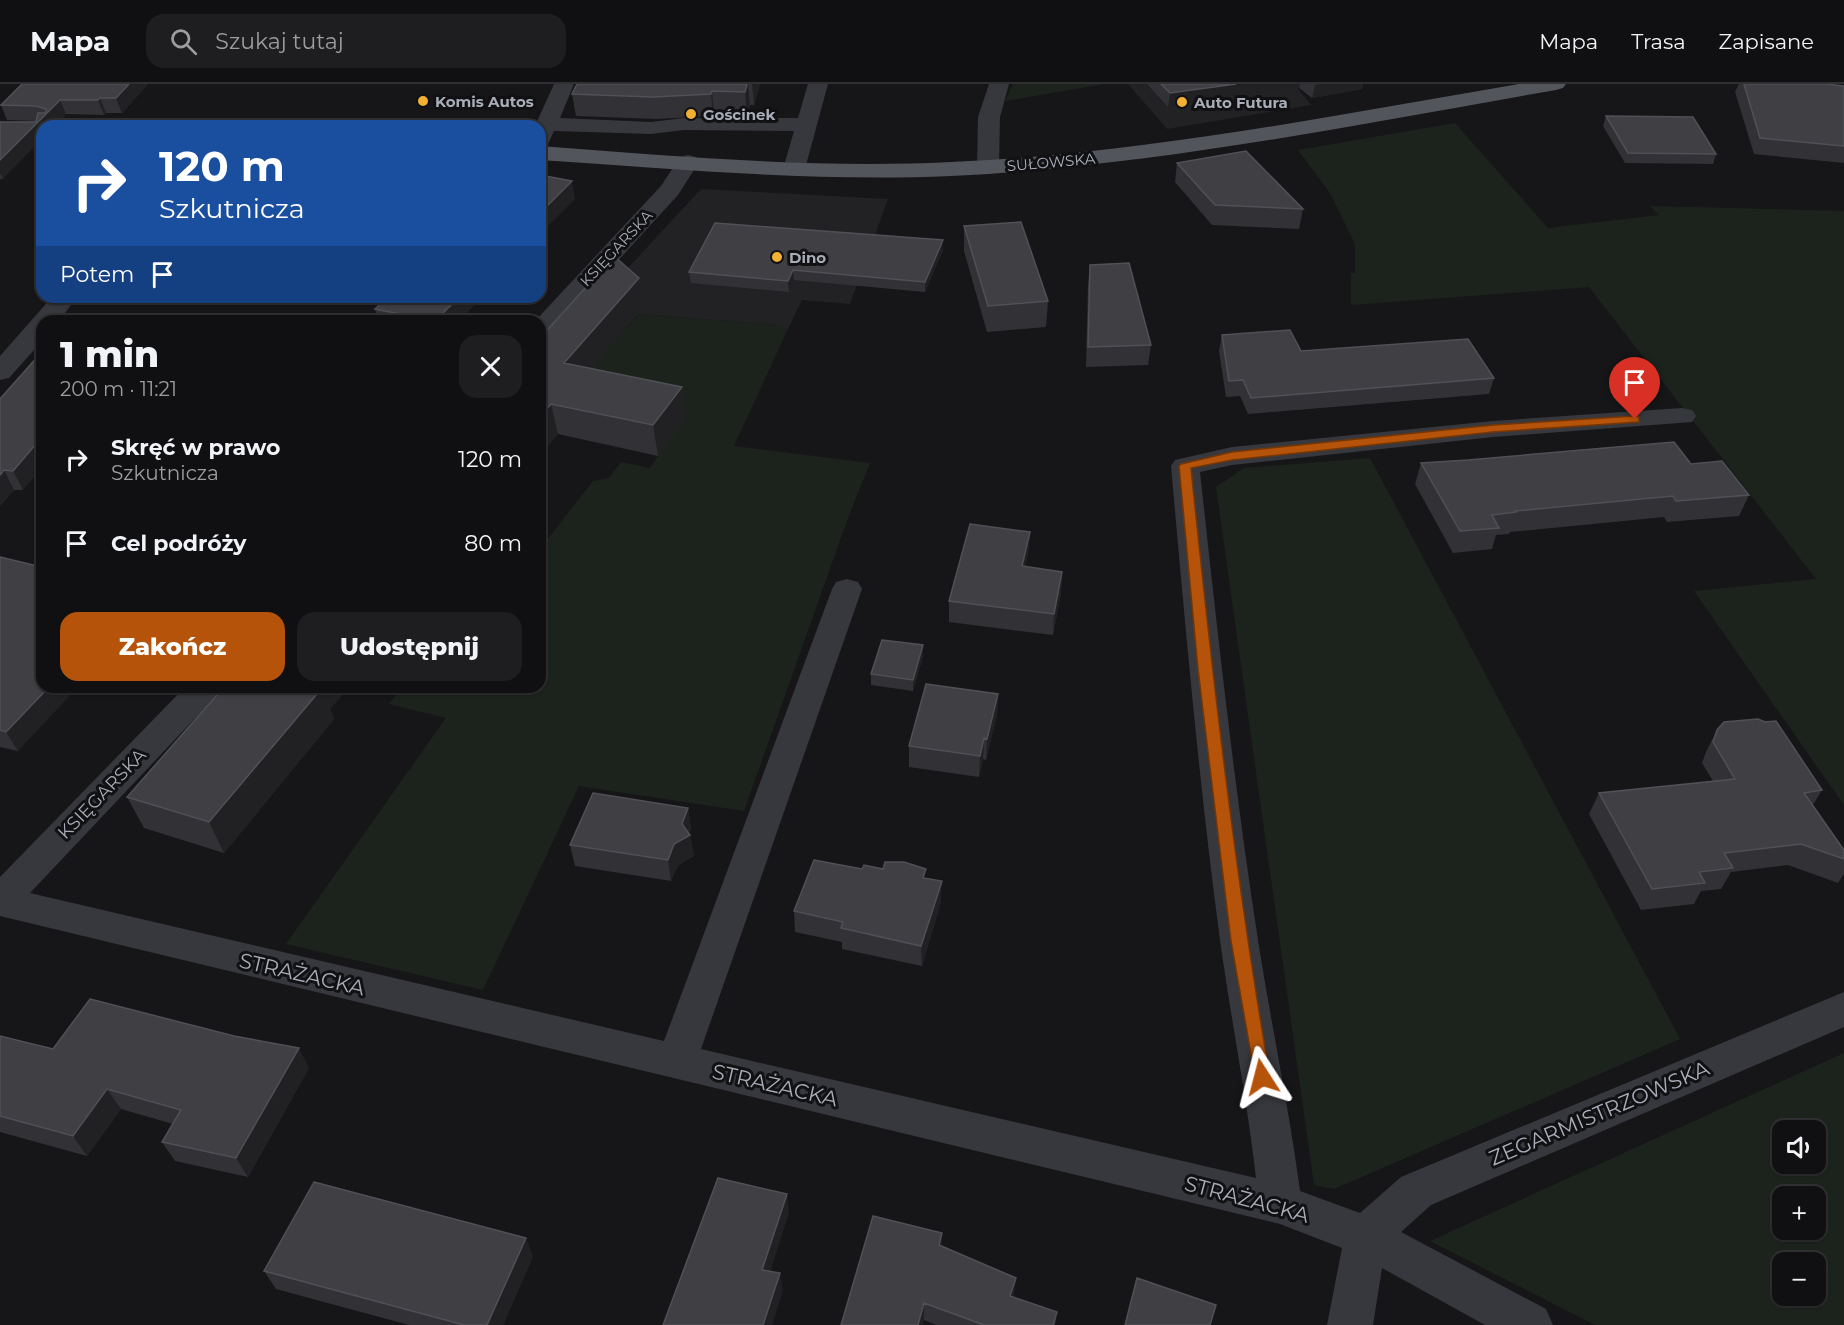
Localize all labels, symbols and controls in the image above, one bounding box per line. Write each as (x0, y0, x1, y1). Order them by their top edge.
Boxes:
search box (146, 14, 566, 68)
text: Mapa (30, 24, 110, 58)
icon: search (167, 25, 200, 58)
text: Szukaj tutaj (215, 28, 344, 55)
text: Mapa (1539, 29, 1598, 54)
text: Trasa (1631, 29, 1686, 54)
text: Zapisane (1719, 29, 1814, 54)
place label: Komis Autos (435, 92, 534, 111)
place label: Auto Futura (1193, 93, 1288, 112)
marker: Komis Autos (416, 94, 430, 108)
marker: Auto Futura (1175, 95, 1189, 109)
place label: Gościnek (703, 105, 776, 124)
marker: Gościnek (684, 107, 698, 121)
text: 120 m (159, 140, 285, 192)
icon: right (60, 144, 138, 222)
street label: SUŁOWSKA (1006, 149, 1096, 175)
text: Szkutnicza (159, 192, 305, 225)
street label: KSIĘGARSKA (576, 206, 656, 290)
place label: Dino (789, 248, 826, 267)
marker: Dino (770, 250, 784, 264)
icon: arrive (146, 258, 179, 291)
text: Potem (60, 261, 134, 288)
text: 1 min (60, 332, 159, 376)
button: close (459, 335, 522, 398)
pin (1609, 357, 1660, 419)
icon: arrive (1618, 366, 1651, 399)
text: 200 m · 11:21 (60, 377, 177, 401)
text: Skręć w prawo (111, 434, 280, 461)
icon: right (60, 443, 93, 476)
text: 120 m (458, 446, 522, 473)
text: Szkutnicza (111, 461, 219, 485)
icon: arrive (60, 527, 93, 560)
text: Cel podróży (111, 530, 247, 557)
text: 80 m (464, 530, 522, 557)
button: Zakończ (60, 612, 285, 681)
button: Udostępnij (297, 612, 522, 681)
street label: KSIĘGARSKA (53, 744, 151, 844)
street label: STRAŻACKA (237, 947, 368, 1001)
position arrow (1230, 1045, 1294, 1109)
street label: ZEGARMISTRZOWSKA (1485, 1055, 1714, 1171)
street label: STRAŻACKA (710, 1058, 841, 1112)
map controls (1772, 1120, 1826, 1306)
button: sound (1772, 1120, 1826, 1174)
street label: STRAŻACKA (1182, 1170, 1313, 1228)
button: + (1772, 1186, 1826, 1240)
button: − (1772, 1252, 1826, 1306)

